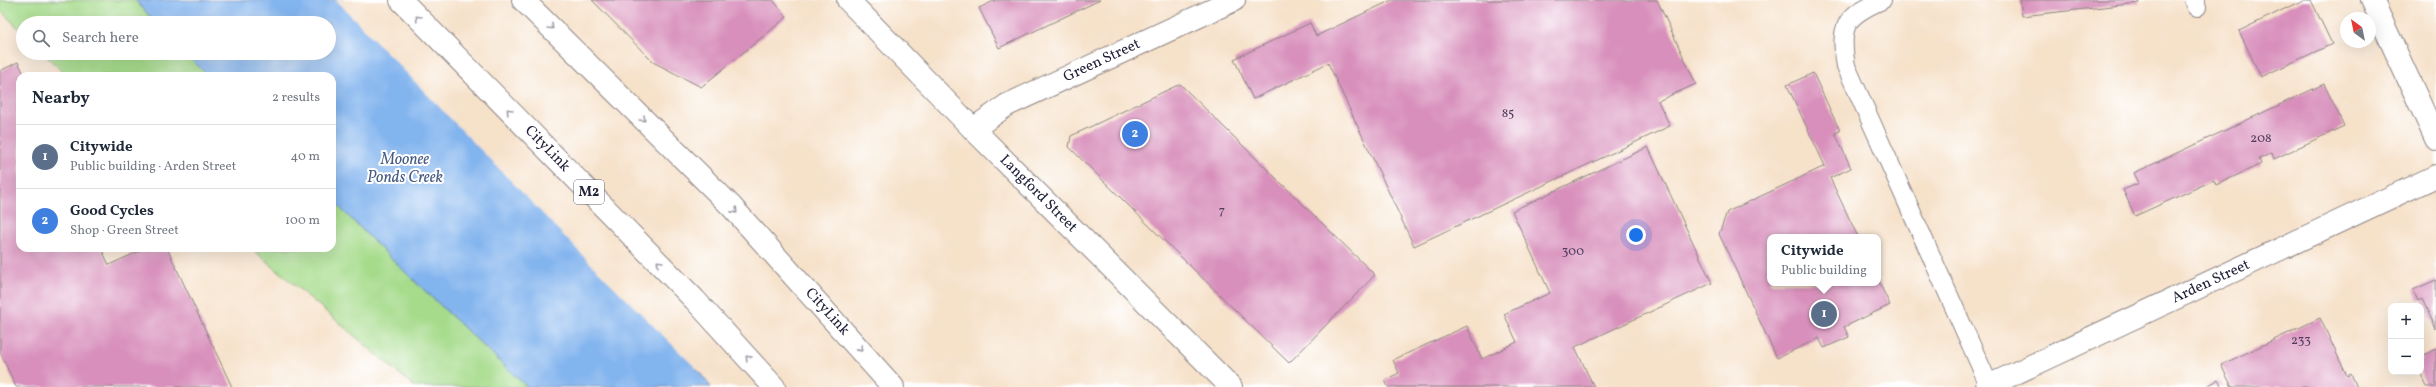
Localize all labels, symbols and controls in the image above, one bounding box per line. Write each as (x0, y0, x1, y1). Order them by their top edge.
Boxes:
north arrow (2340, 12, 2376, 48)
one-way arrow (416, 15, 423, 23)
search box (16, 16, 336, 60)
one-way arrow (546, 23, 554, 30)
icon: search (30, 27, 52, 49)
text: Search here (62, 28, 139, 49)
street label: Green Street (1060, 34, 1144, 88)
text: Nearby (32, 87, 90, 110)
text: 2 results (272, 89, 320, 107)
house number: 85 (1502, 105, 1514, 123)
one-way arrow (507, 108, 514, 116)
one-way arrow (638, 114, 646, 122)
pin: 2 (1122, 119, 1148, 149)
street label: CityLink (519, 121, 575, 177)
house number: 208 (2250, 130, 2272, 148)
text: Citywide (70, 137, 133, 158)
text: 1 (42, 148, 48, 166)
text: 40 m (291, 148, 320, 166)
water label: Moonee Ponds Creek (367, 149, 444, 189)
street label: Langford Street (994, 150, 1082, 238)
text: Public building · Arden Street (70, 158, 236, 176)
road number: M2 (574, 180, 604, 204)
text: Good Cycles (70, 201, 154, 222)
house number: 7 (1219, 202, 1225, 220)
one-way arrow (730, 206, 738, 214)
text: 2 (42, 212, 48, 230)
text: 100 m (285, 212, 320, 230)
text: Shop · Green Street (70, 222, 179, 240)
your location (1626, 225, 1646, 245)
popup (1767, 234, 1881, 286)
text: Citywide (1781, 241, 1844, 262)
house number: 300 (1562, 243, 1584, 261)
street label: Arden Street (2169, 255, 2253, 309)
one-way arrow (656, 260, 664, 268)
text: Public building (1781, 262, 1867, 280)
street label: CityLink (800, 284, 854, 340)
pin: 1 (1811, 299, 1837, 329)
map controls (2388, 303, 2424, 375)
button: + (2388, 303, 2424, 339)
house number: 233 (2291, 332, 2311, 350)
button: − (2388, 339, 2424, 375)
one-way arrow (855, 344, 863, 352)
one-way arrow (746, 355, 753, 363)

